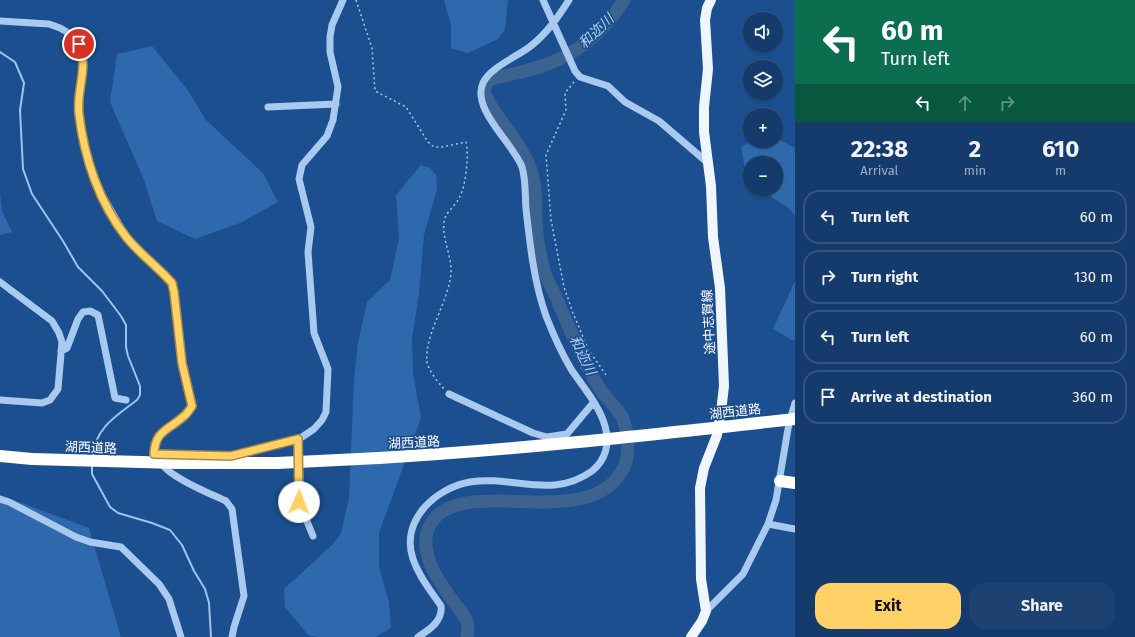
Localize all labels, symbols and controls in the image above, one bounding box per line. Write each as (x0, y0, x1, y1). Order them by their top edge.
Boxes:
water label: 和迩川 (575, 9, 619, 52)
map controls (743, 12, 783, 196)
button: sound (743, 12, 783, 52)
text: 60 m (881, 14, 943, 47)
icon: left (815, 16, 867, 68)
pin (62, 27, 96, 61)
icon: arrive (68, 33, 90, 55)
text: Turn left (881, 48, 950, 70)
button: layers (743, 60, 783, 100)
icon: left (912, 92, 934, 114)
icon: ahead (954, 92, 976, 114)
icon: right (996, 92, 1018, 114)
button: + (743, 108, 783, 148)
text: 22:38 (851, 135, 908, 163)
text: 2 (969, 135, 981, 163)
text: 610 (1042, 135, 1079, 163)
button: − (743, 156, 783, 196)
text: Arrival (860, 163, 898, 178)
text: min (964, 163, 986, 178)
text: m (1055, 163, 1066, 178)
icon: left (817, 206, 839, 228)
text: Turn left (851, 208, 909, 226)
text: 60 m (1080, 208, 1113, 226)
icon: right (817, 266, 839, 288)
text: Turn right (851, 268, 918, 286)
text: 130 m (1074, 268, 1113, 286)
street label: 途中志賀線 (699, 289, 718, 355)
icon: left (817, 326, 839, 348)
text: Turn left (851, 328, 909, 346)
text: 60 m (1080, 328, 1113, 346)
water label: 和迩川 (566, 333, 600, 380)
icon: arrive (817, 386, 839, 408)
text: Arrive at destination (851, 388, 992, 406)
text: 360 m (1072, 388, 1113, 406)
street label: 湖西道路 (708, 401, 762, 422)
street label: 湖西道路 (388, 434, 440, 451)
street label: 湖西道路 (65, 439, 117, 456)
position arrow (278, 481, 320, 523)
button: Exit (815, 583, 961, 629)
button: Share (969, 583, 1115, 629)

